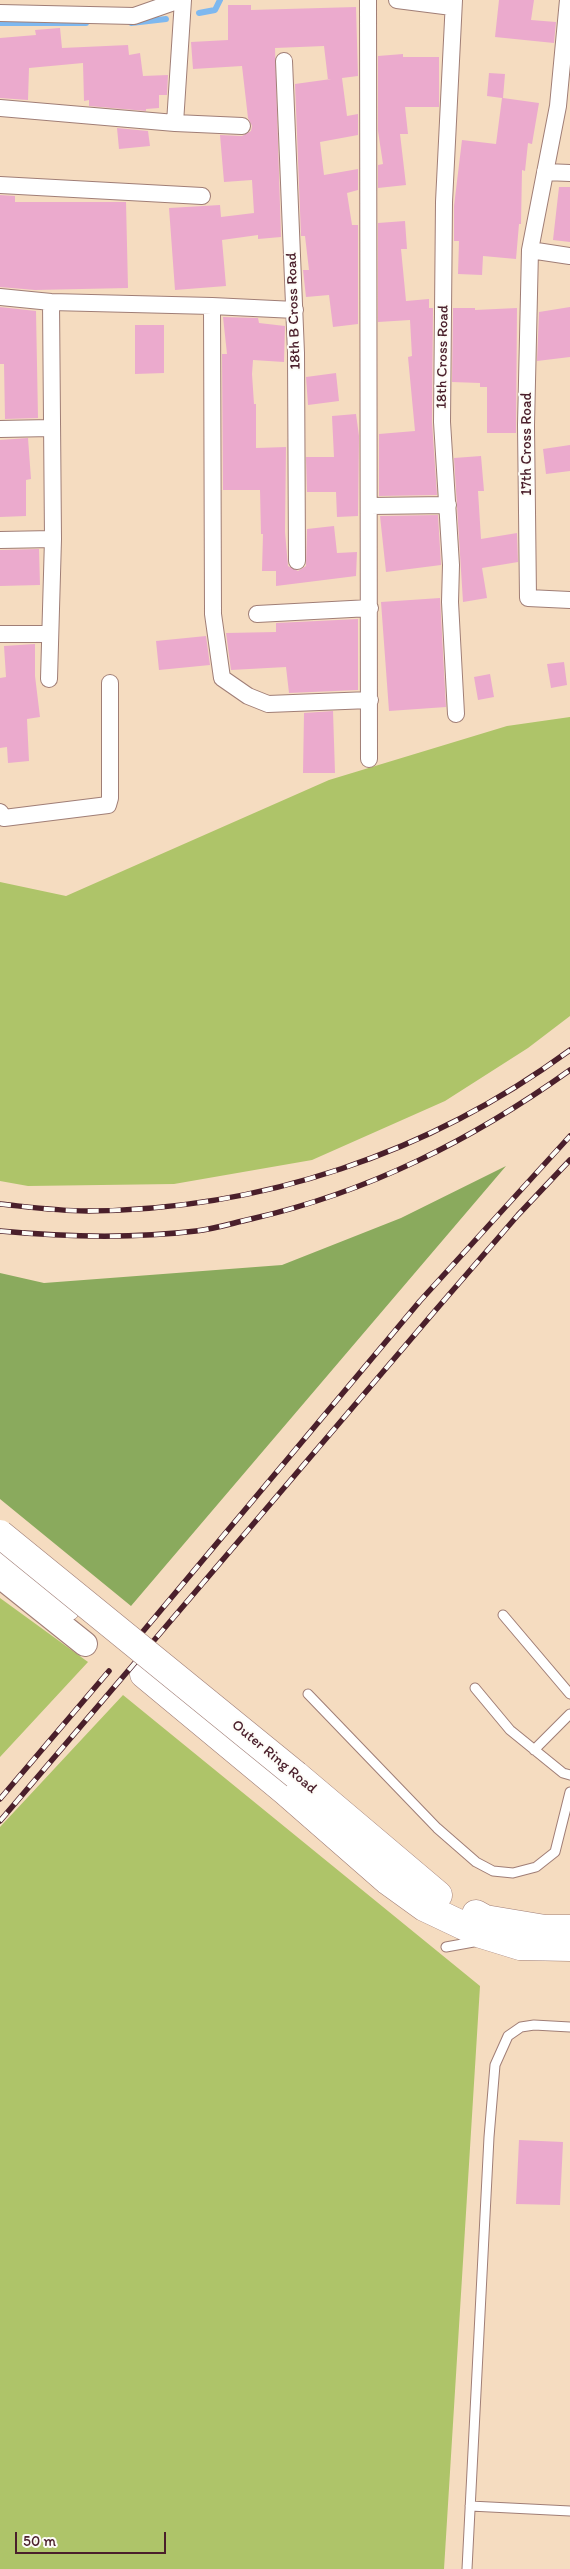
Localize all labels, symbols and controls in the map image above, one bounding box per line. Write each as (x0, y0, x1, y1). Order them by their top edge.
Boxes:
street label: 18th B Cross Road (283, 252, 305, 370)
street label: 18th Cross Road (433, 305, 453, 409)
street label: 17th Cross Road (518, 392, 536, 496)
street label: Outer Ring Road (228, 1716, 320, 1798)
scale bar (18, 2522, 169, 2554)
text: 50 m (23, 2532, 56, 2550)

